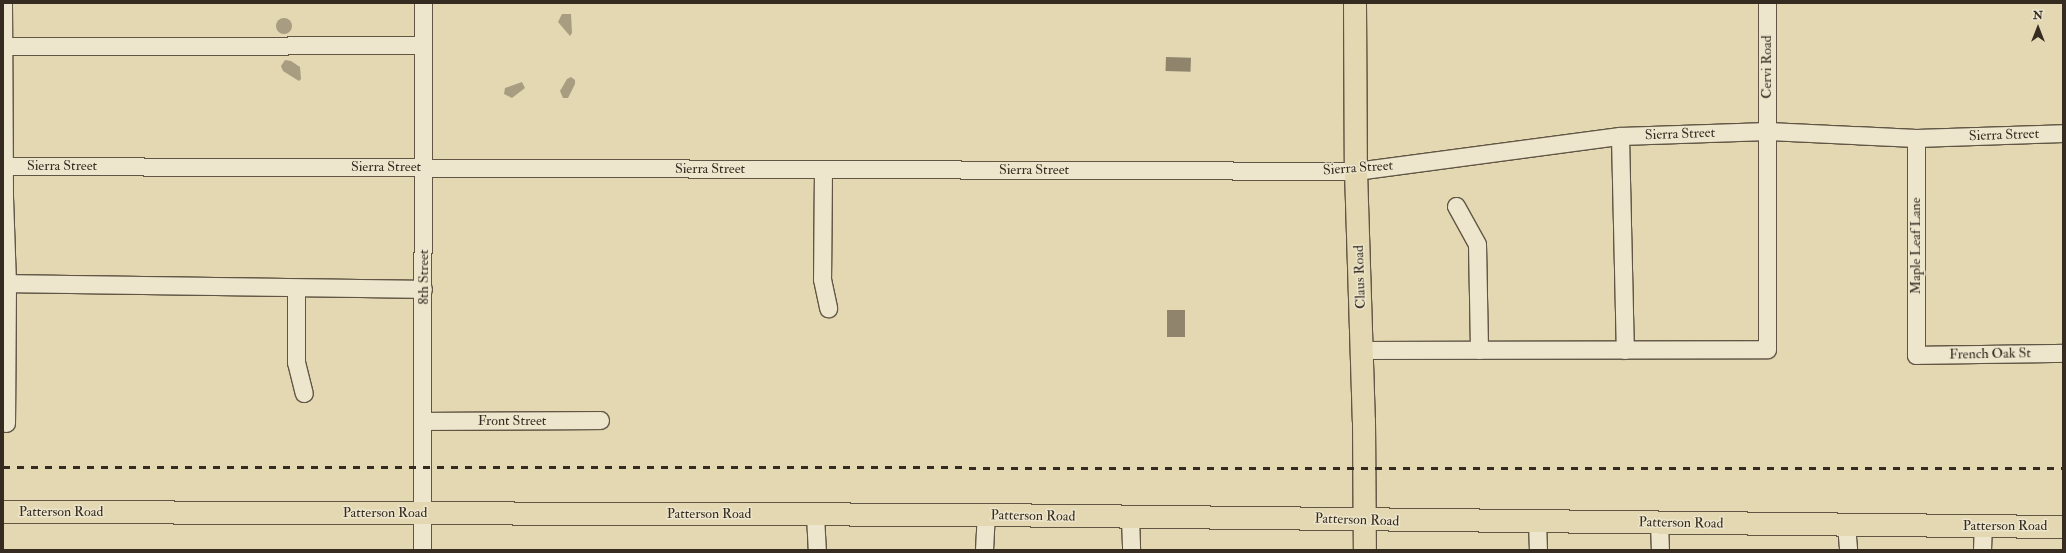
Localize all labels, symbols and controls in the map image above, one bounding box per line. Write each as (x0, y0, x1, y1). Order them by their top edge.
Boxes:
north arrow (2018, 8, 2058, 48)
text: N (2033, 9, 2043, 22)
street label: Cervi Road (1759, 35, 1775, 99)
street label: Sierra Street (1645, 124, 1715, 144)
street label: Sierra Street (1969, 125, 2039, 145)
street label: Sierra Street (1322, 157, 1394, 179)
street label: Sierra Street (27, 158, 97, 174)
street label: Sierra Street (351, 159, 421, 175)
street label: Sierra Street (675, 161, 745, 177)
street label: Sierra Street (999, 162, 1069, 178)
street label: Maple Leaf Lane (1908, 198, 1924, 294)
street label: Claus Road (1350, 245, 1370, 309)
street label: 8th Street (416, 249, 432, 305)
street label: French Oak St (1949, 345, 2031, 363)
street label: Front Street (478, 413, 546, 429)
street label: Patterson Road (19, 504, 103, 520)
street label: Patterson Road (343, 505, 427, 521)
street label: Patterson Road (667, 506, 751, 522)
street label: Patterson Road (990, 507, 1076, 525)
street label: Patterson Road (1314, 510, 1400, 530)
street label: Patterson Road (1638, 514, 1724, 532)
street label: Patterson Road (1963, 518, 2047, 534)

